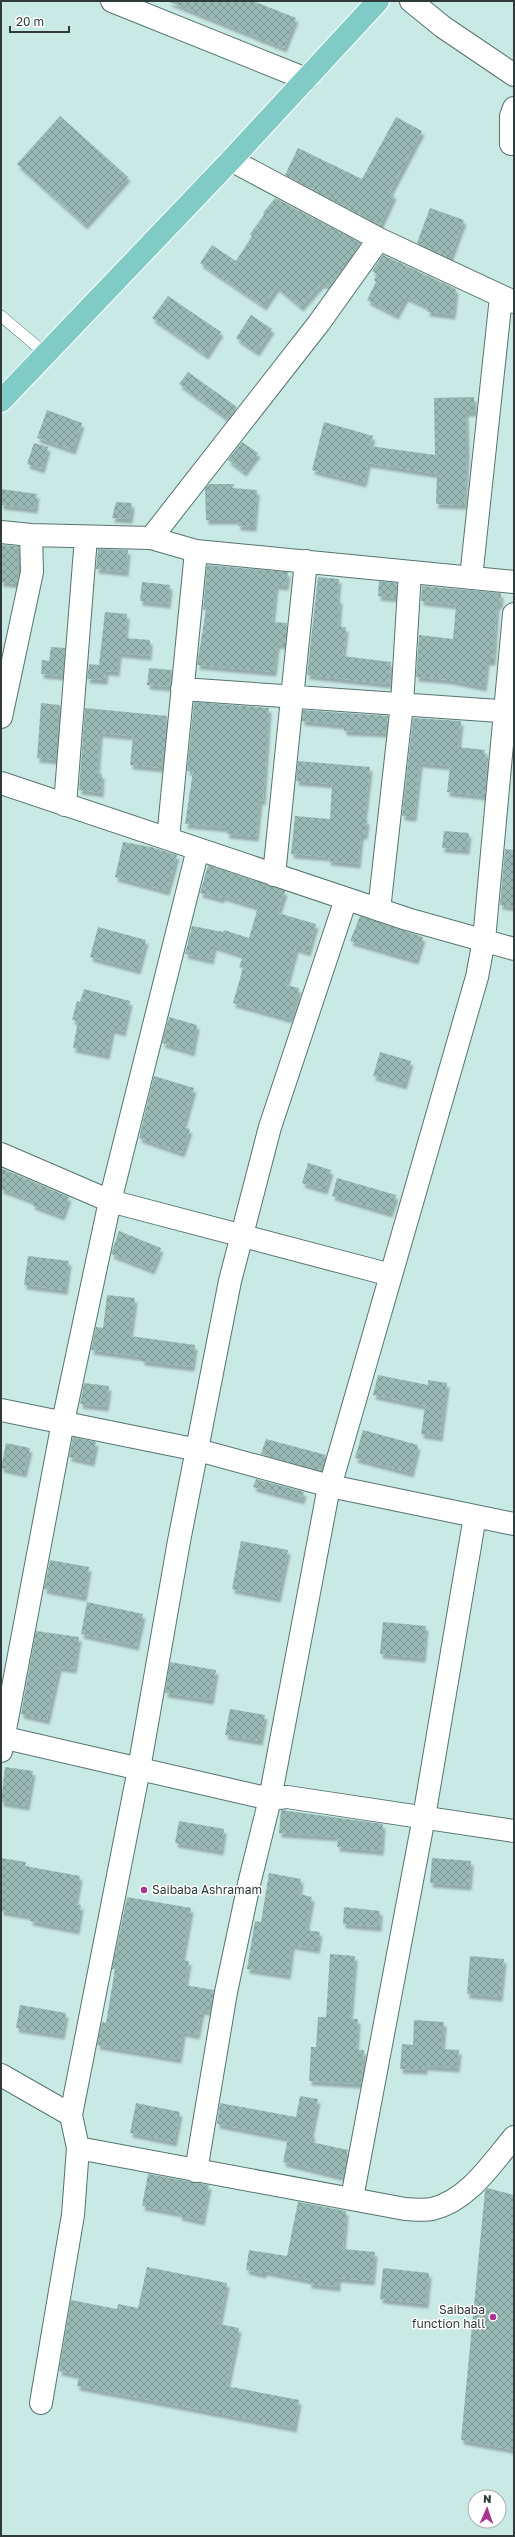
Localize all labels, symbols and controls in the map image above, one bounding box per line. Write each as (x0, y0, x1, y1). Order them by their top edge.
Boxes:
scale bar (10, 8, 69, 34)
text: 20 m (16, 14, 44, 29)
place label: Saibaba Ashramam (152, 1882, 262, 1897)
marker: Saibaba Ashramam (139, 1885, 149, 1895)
place label: Saibaba function hall (412, 2302, 485, 2331)
marker: Saibaba function hall (488, 2312, 498, 2322)
north arrow (467, 2489, 507, 2529)
text: N (483, 2492, 492, 2505)

